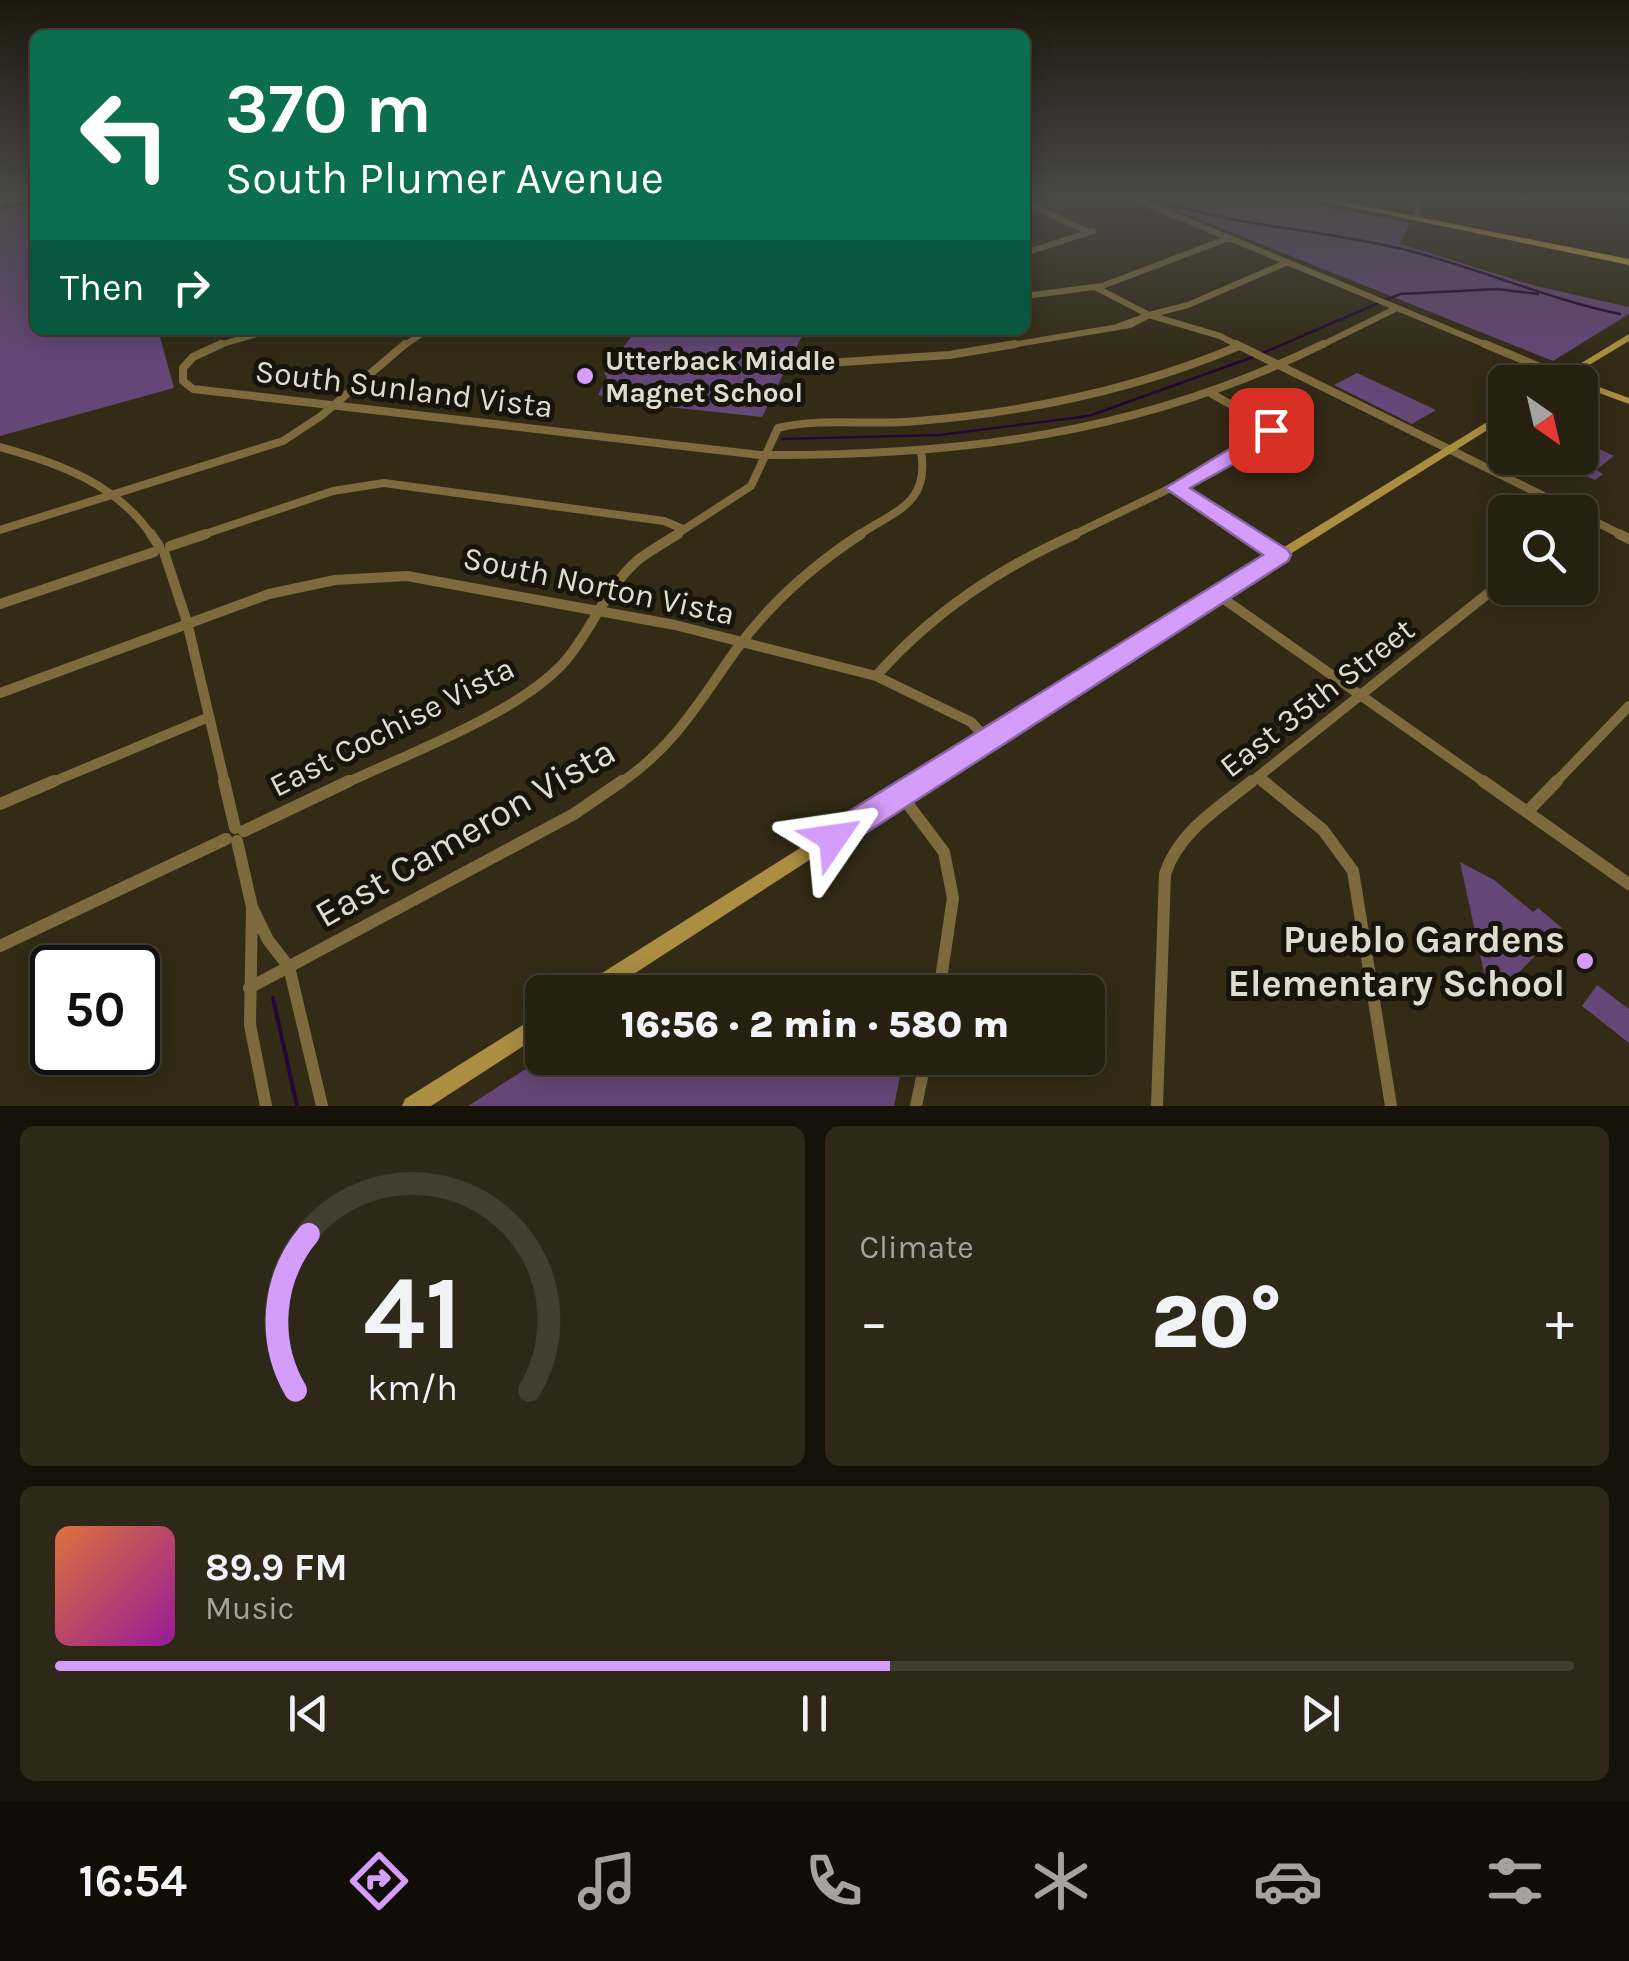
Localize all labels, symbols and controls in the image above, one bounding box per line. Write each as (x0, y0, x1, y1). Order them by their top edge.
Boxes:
text: 370 m (225, 68, 432, 150)
icon: left (60, 70, 190, 200)
text: South Plumer Avenue (225, 152, 664, 204)
icon: right (164, 260, 219, 315)
text: Then (60, 265, 144, 310)
place label: Utterback Middle Magnet School (605, 344, 836, 409)
street label: South Sunland Vista (253, 352, 555, 426)
marker: Utterback Middle Magnet School (574, 365, 596, 387)
north arrow (1488, 365, 1598, 475)
map controls (1488, 365, 1598, 605)
pin (1229, 388, 1314, 473)
icon: arrive (1244, 403, 1299, 458)
button: search (1488, 495, 1598, 605)
street label: South Norton Vista (460, 539, 738, 633)
street label: East 35th Street (1213, 611, 1421, 785)
street label: East Cochise Vista (264, 649, 520, 805)
street label: East Cameron Vista (307, 729, 623, 937)
position arrow (781, 786, 885, 890)
place label: Pueblo Gardens Elementary School (1228, 917, 1565, 1006)
speed limit sign: 50 (30, 945, 160, 1075)
marker: Pueblo Gardens Elementary School (1574, 950, 1596, 972)
text: 16:56 · 2 min · 580 m (621, 1002, 1009, 1047)
text: Climate (860, 1229, 974, 1266)
text: 41 (363, 1253, 462, 1374)
text: 20° (1151, 1278, 1282, 1366)
text: − (860, 1290, 888, 1354)
text: + (1545, 1290, 1574, 1354)
text: km/h (367, 1367, 458, 1409)
text: 89.9 FM (205, 1545, 348, 1590)
text: Music (205, 1590, 294, 1627)
icon: previous (281, 1686, 336, 1741)
icon: pause (787, 1686, 842, 1741)
icon: next (1293, 1686, 1348, 1741)
icon: directions (344, 1846, 414, 1916)
icon: music (572, 1846, 642, 1916)
icon: phone (799, 1846, 869, 1916)
icon: climate (1026, 1846, 1096, 1916)
icon: car (1253, 1846, 1323, 1916)
icon: filters (1480, 1846, 1550, 1916)
text: 16:54 (79, 1855, 187, 1907)

